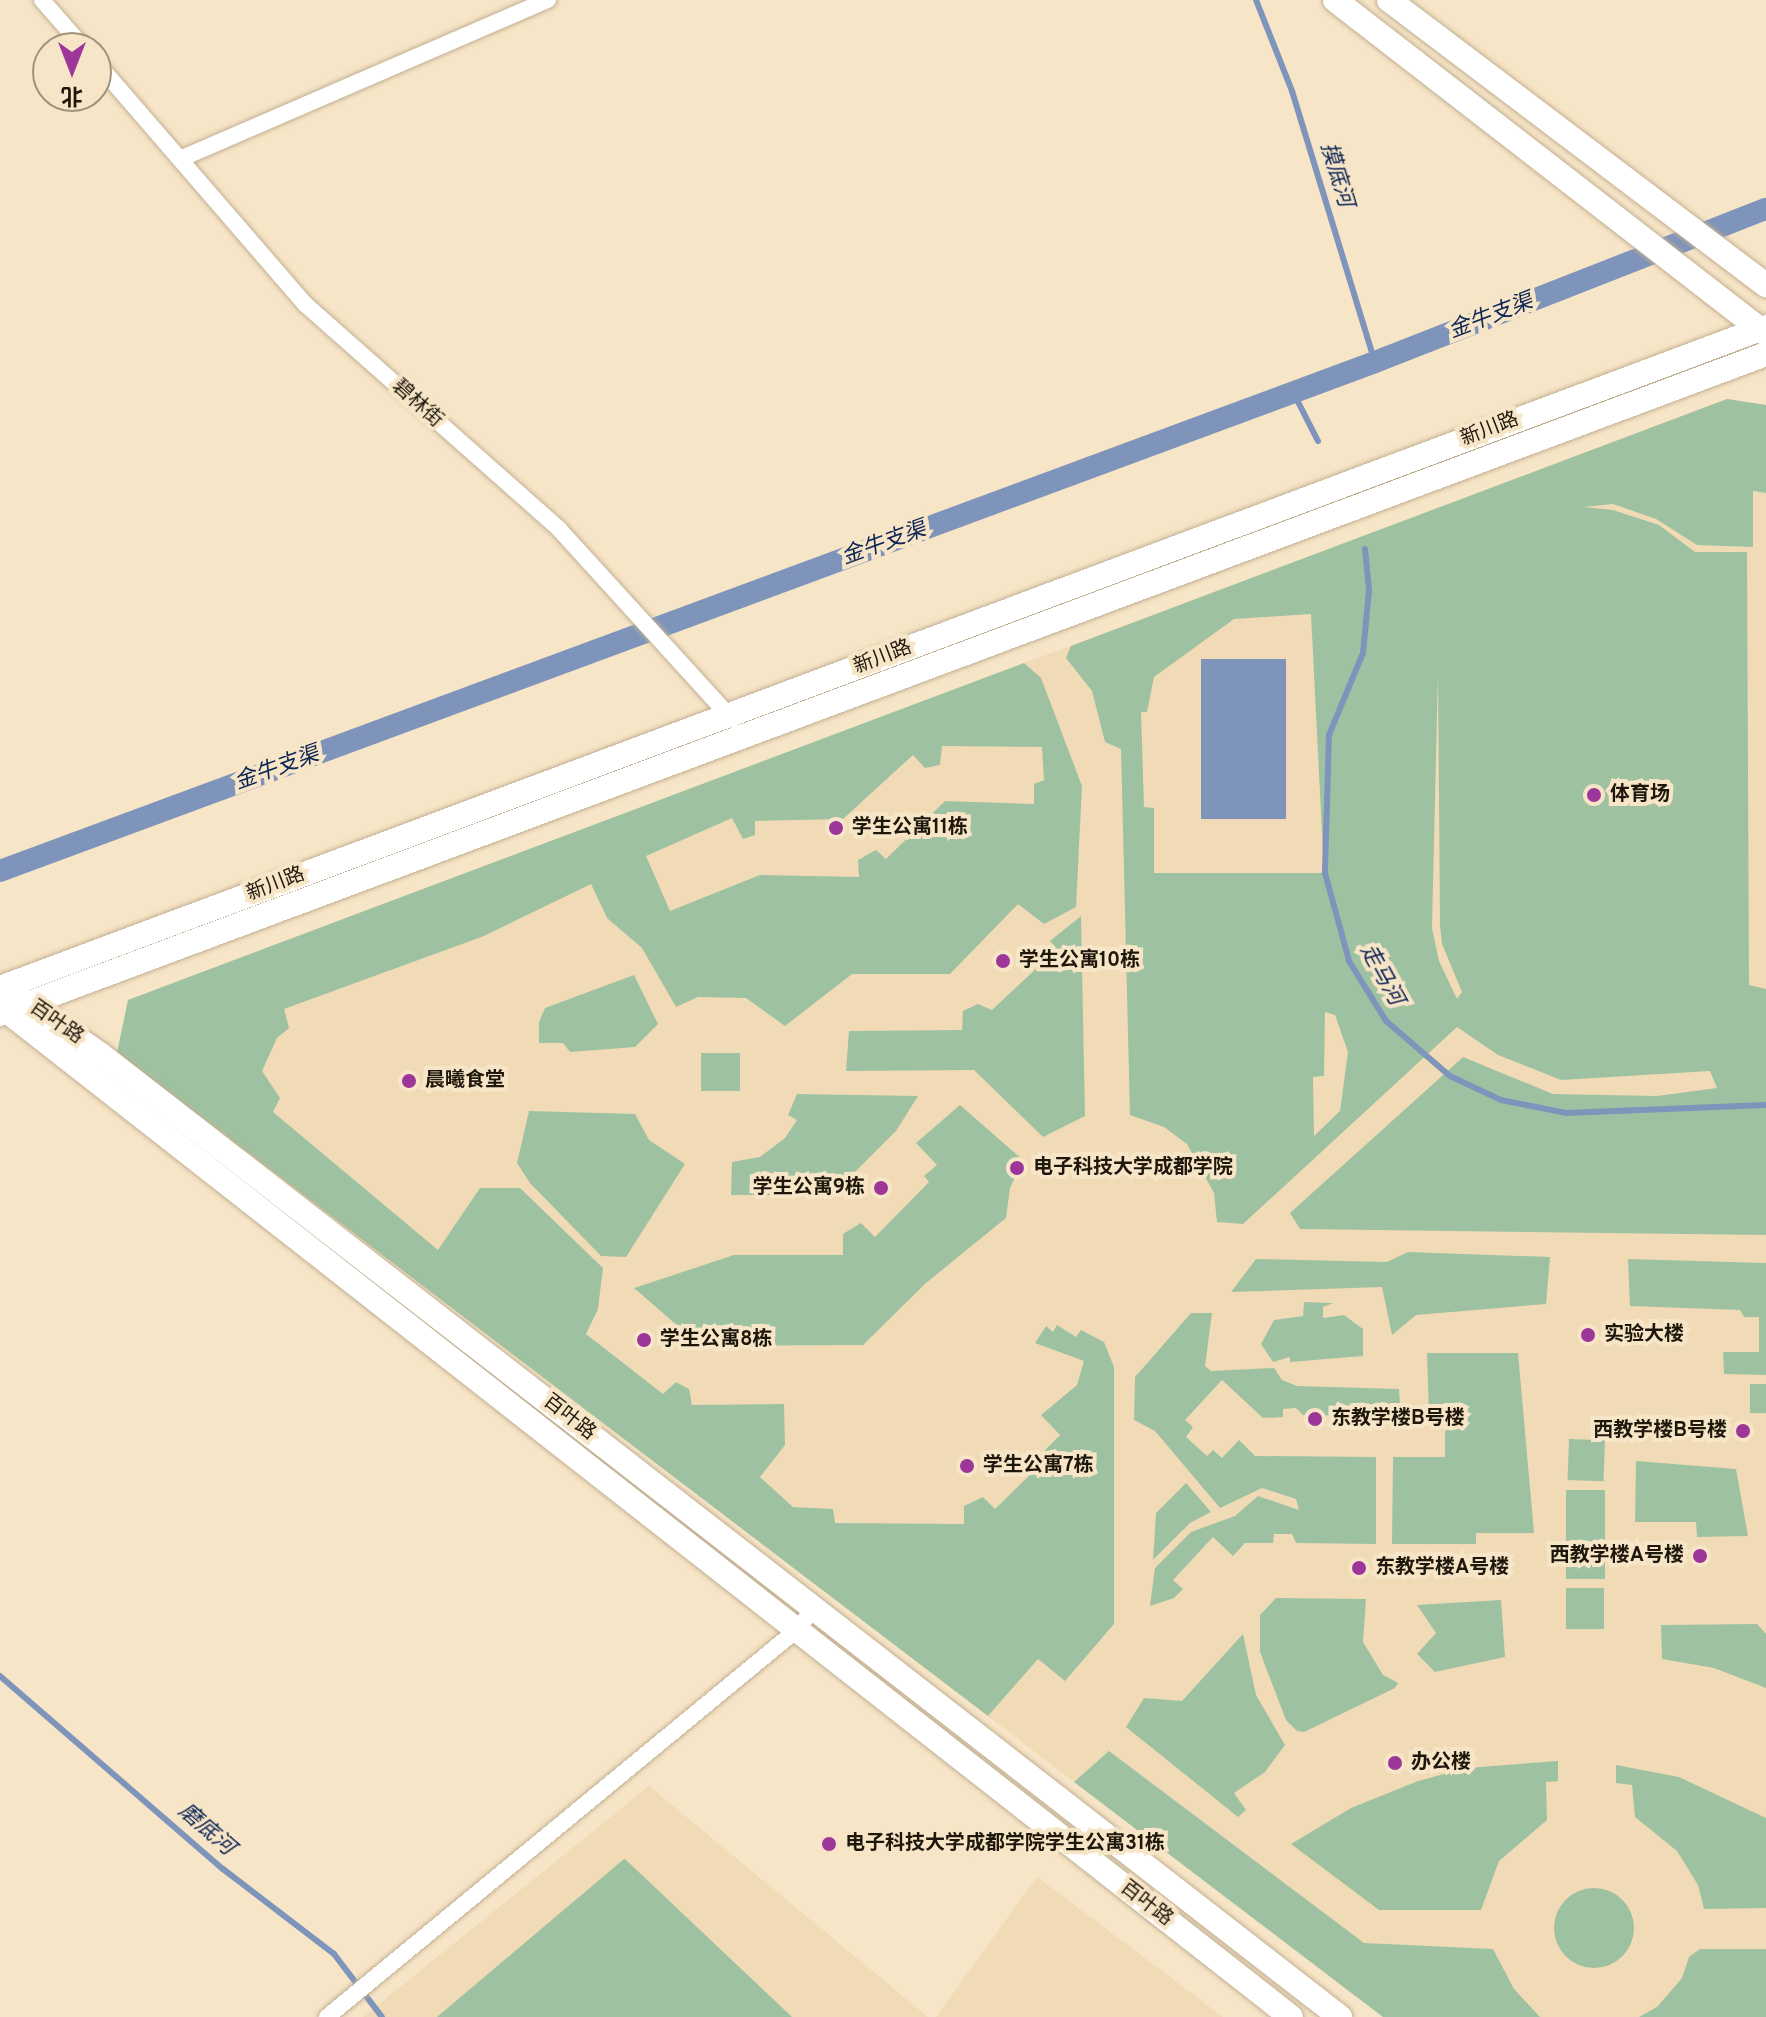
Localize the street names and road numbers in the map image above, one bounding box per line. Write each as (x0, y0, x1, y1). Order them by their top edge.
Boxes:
street label: 碧林街 (387, 375, 447, 433)
street label: 新川路 (1458, 408, 1522, 452)
street label: 新川路 (851, 636, 915, 680)
street label: 新川路 (244, 863, 308, 907)
street label: 百叶路 (25, 996, 87, 1050)
street label: 百叶路 (538, 1390, 600, 1446)
street label: 百叶路 (1115, 1876, 1177, 1932)

